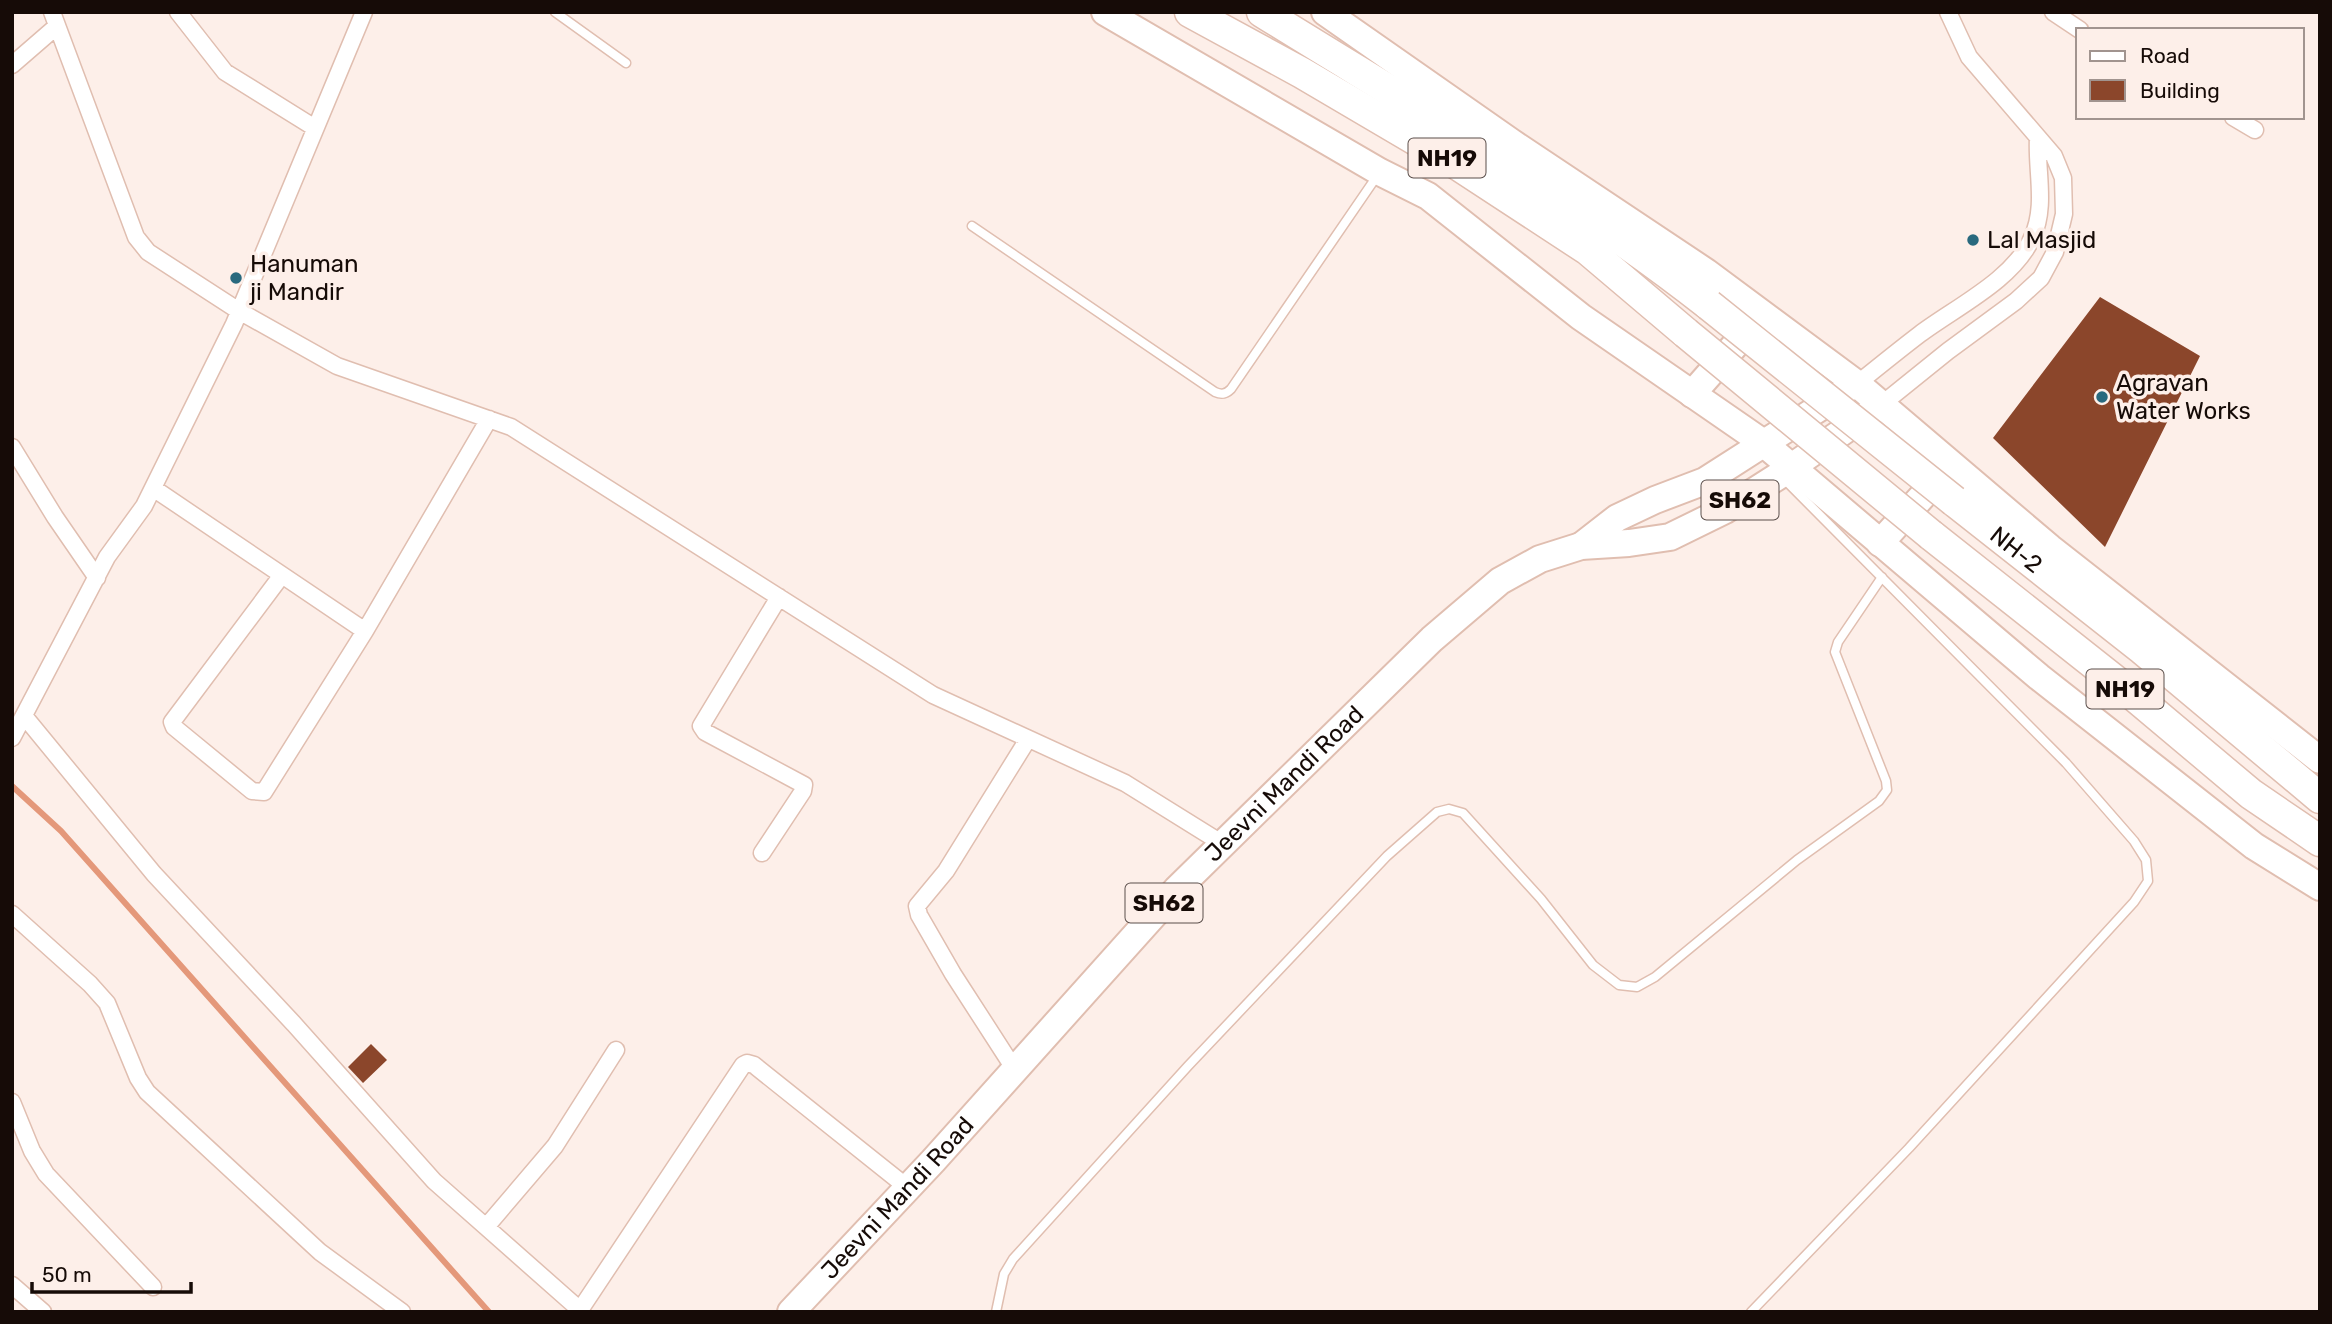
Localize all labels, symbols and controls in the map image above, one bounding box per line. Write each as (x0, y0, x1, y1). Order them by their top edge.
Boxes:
legend (2076, 28, 2304, 119)
text: Road (2140, 43, 2190, 68)
text: Building (2140, 78, 2220, 103)
road number: NH19 (1408, 139, 1486, 178)
place label: Lal Masjid (1987, 226, 2096, 254)
marker: Lal Masjid (1965, 232, 1981, 248)
place label: Hanuman ji Mandir (249, 250, 359, 306)
marker: Hanuman ji Mandir (228, 270, 244, 286)
place label: Agravan Water Works (2116, 369, 2251, 425)
marker: Agravan Water Works (2094, 389, 2110, 405)
road number: SH62 (1702, 480, 1778, 520)
street label: NH-2 (1984, 521, 2048, 579)
road number: NH19 (2086, 670, 2164, 708)
street label: Jeevni Mandi Road (1199, 700, 1369, 868)
road number: SH62 (1126, 884, 1202, 922)
street label: Jeevni Mandi Road (815, 1111, 980, 1285)
scale bar (32, 1250, 191, 1294)
text: 50 m (42, 1262, 92, 1287)

